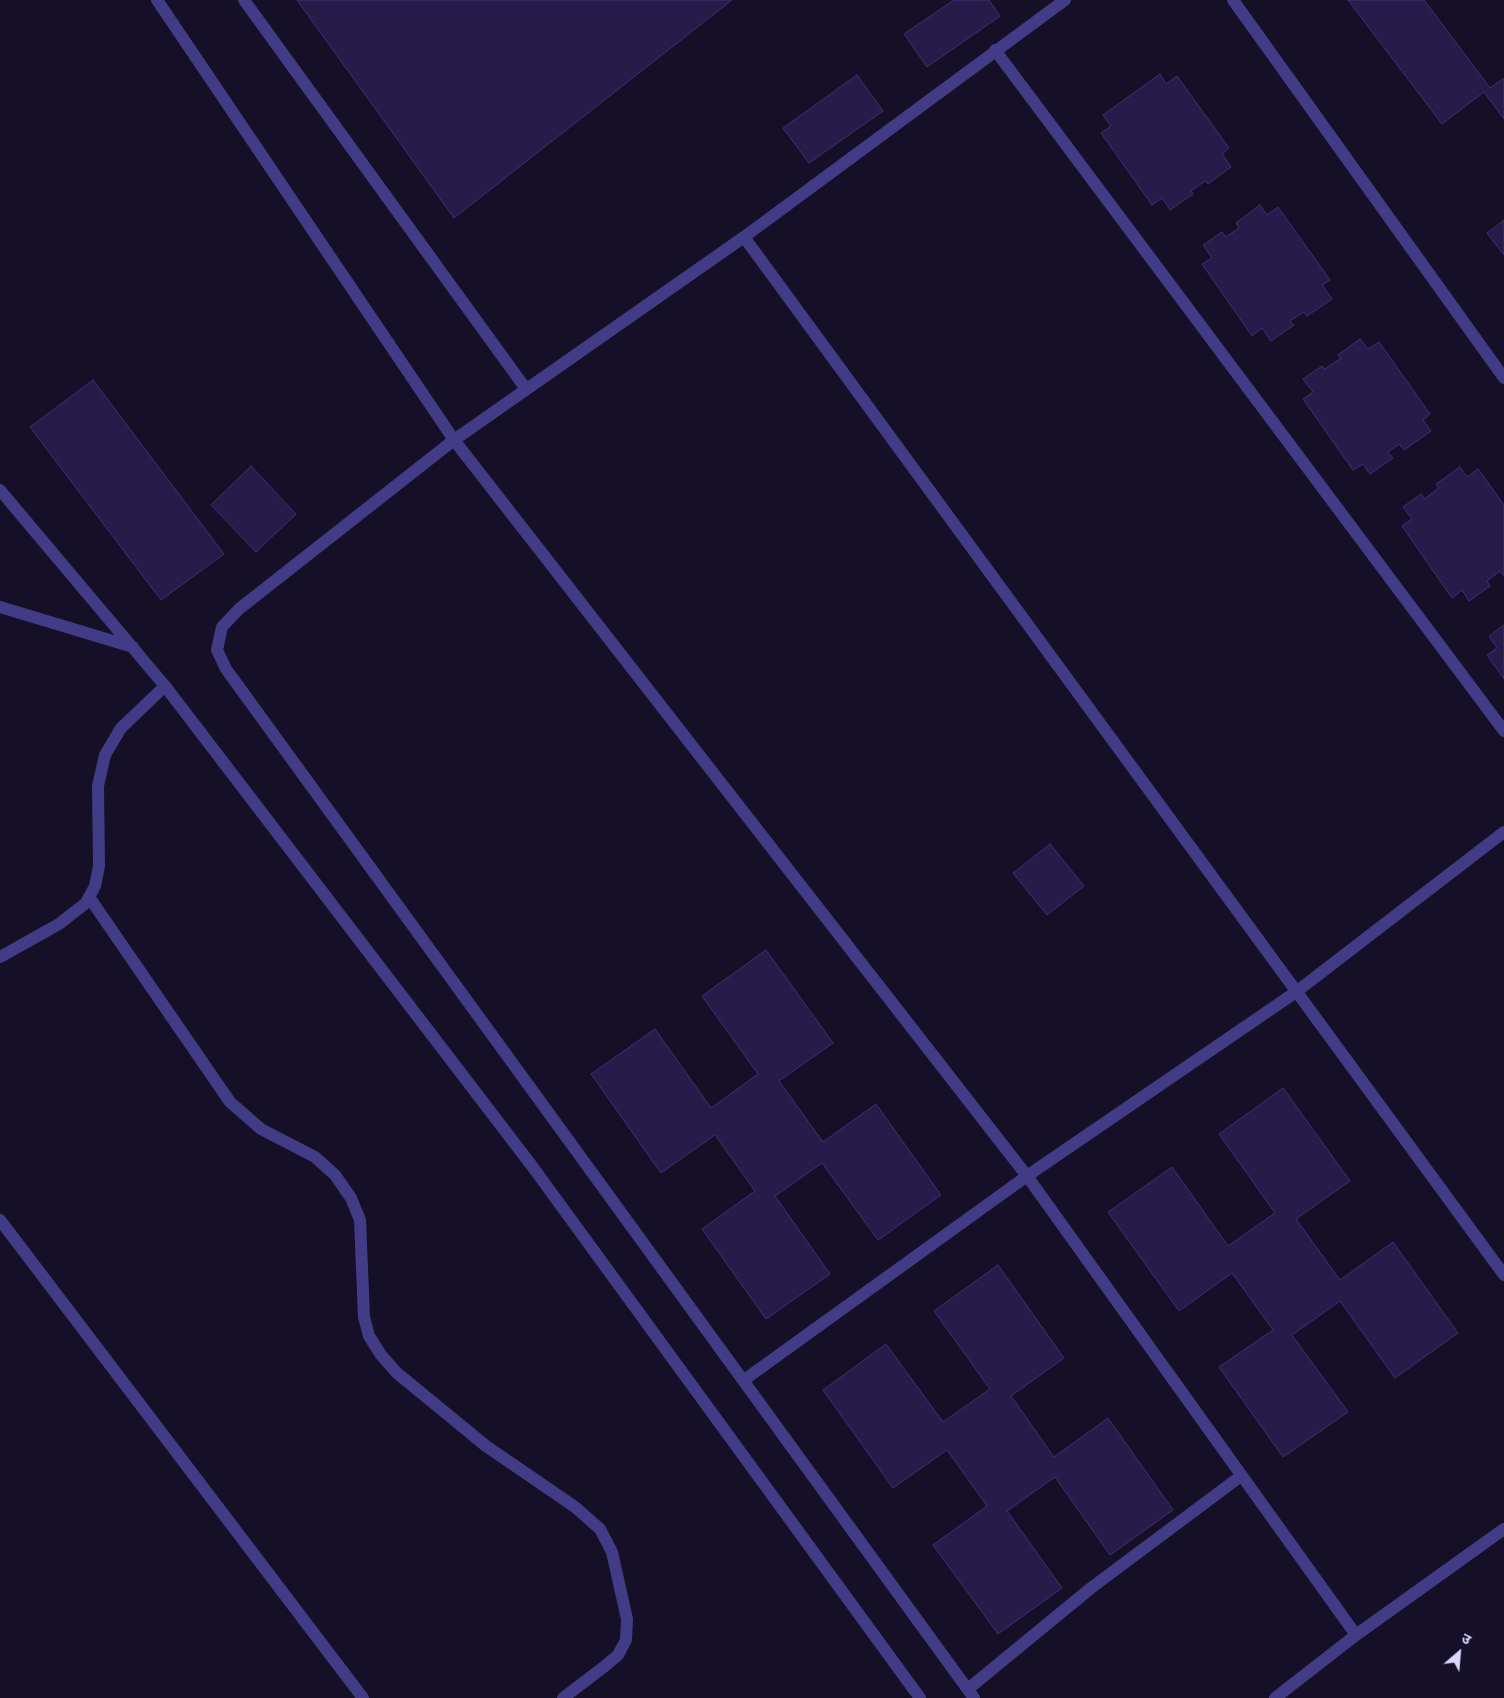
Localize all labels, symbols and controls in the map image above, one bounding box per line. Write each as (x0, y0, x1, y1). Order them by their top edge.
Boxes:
north arrow (1434, 1628, 1484, 1678)
text: उ (1458, 1629, 1474, 1650)

